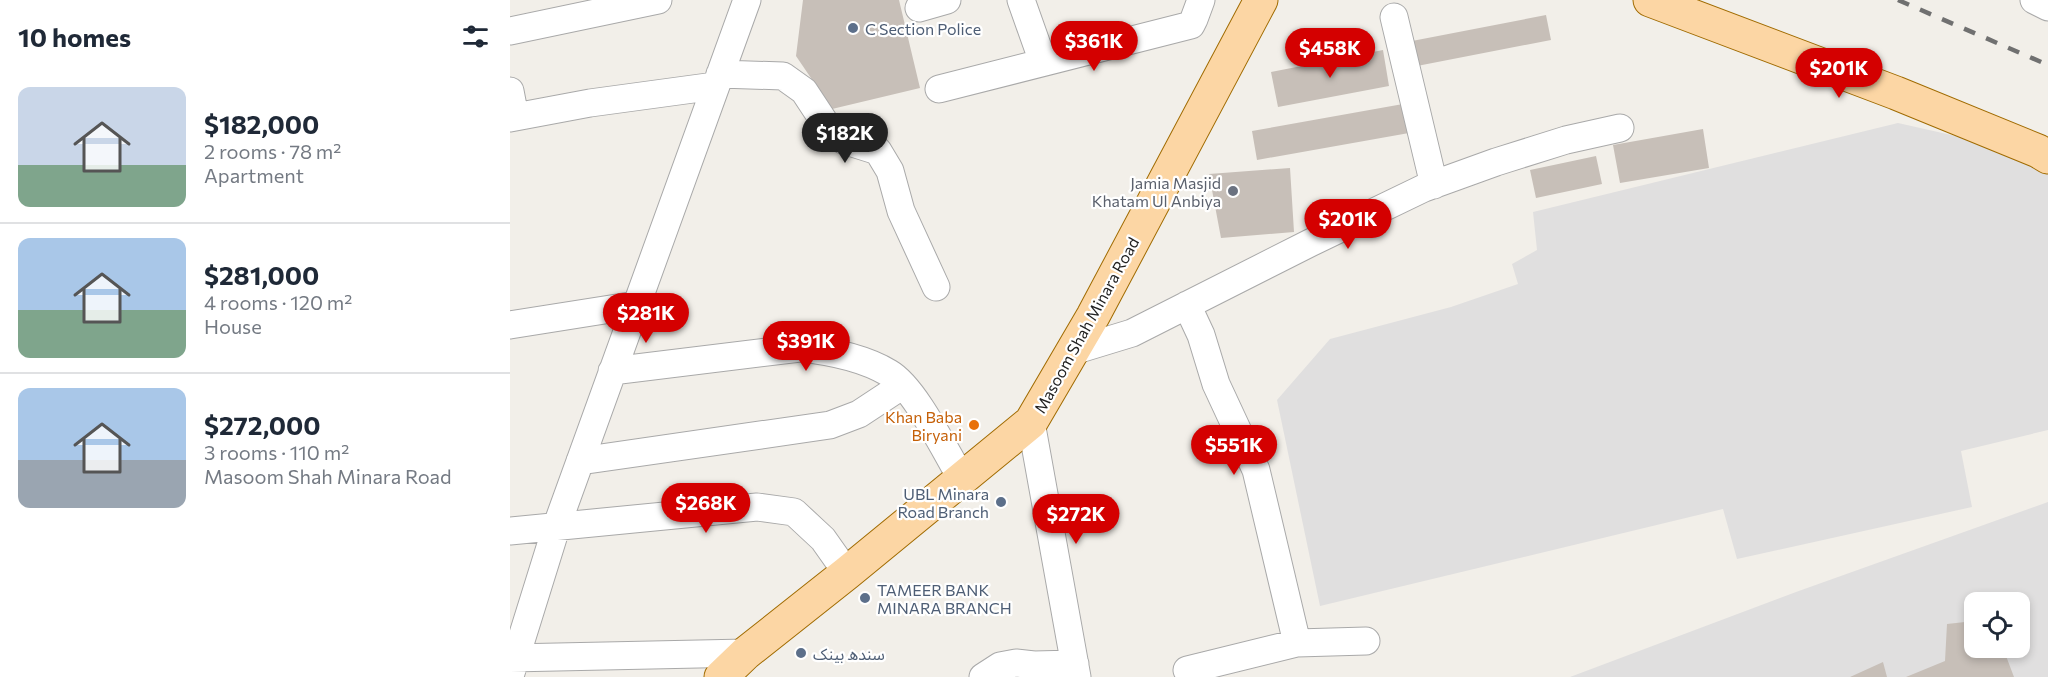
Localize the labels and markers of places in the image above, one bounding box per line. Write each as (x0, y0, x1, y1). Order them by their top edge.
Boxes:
place label: C Section Police (865, 19, 981, 38)
marker: C Section Police (846, 21, 860, 35)
pin: $361K (1052, 21, 1136, 72)
pin: $458K (1288, 28, 1372, 79)
pin: $201K (1797, 48, 1881, 99)
pin: $182K (803, 113, 887, 164)
place label: Jamia Masjid Khatam Ul Anbiya (1092, 173, 1221, 210)
marker: Jamia Masjid Khatam Ul Anbiya (1226, 184, 1240, 198)
pin: $201K (1306, 199, 1390, 250)
pin: $281K (604, 293, 688, 344)
pin: $391K (764, 321, 848, 372)
place label: Khan Baba Biryani (885, 407, 962, 444)
marker: Khan Baba Biryani (967, 418, 981, 432)
pin: $551K (1192, 425, 1276, 476)
pin: $268K (664, 483, 748, 534)
place label: UBL Minara Road Branch (897, 484, 989, 521)
pin: $272K (1034, 494, 1118, 545)
marker: UBL Minara Road Branch (994, 495, 1008, 509)
place label: TAMEER BANK MINARA BRANCH (877, 580, 1012, 617)
marker: TAMEER BANK MINARA BRANCH (858, 591, 872, 605)
place label: سندھ بینک (813, 644, 885, 663)
marker: سندھ بینک (794, 646, 808, 660)

